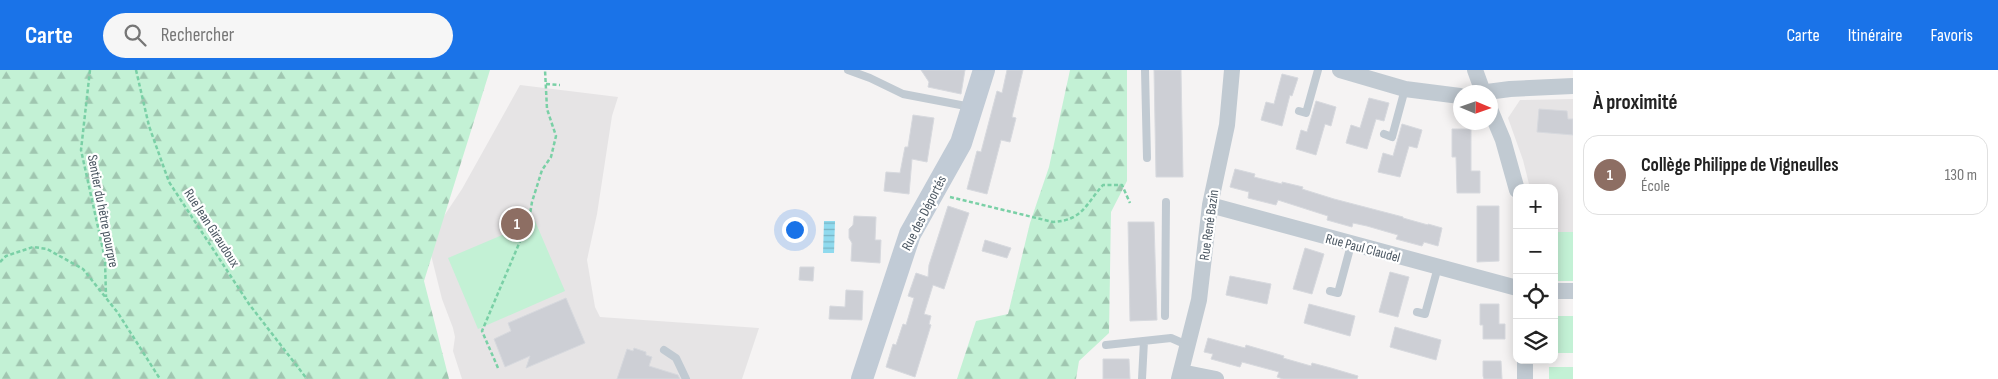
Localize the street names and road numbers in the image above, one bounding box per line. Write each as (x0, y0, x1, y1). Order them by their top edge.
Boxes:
street label: Sentier du hêtre pourpre (84, 153, 122, 269)
street label: Rue des Déportés (898, 173, 950, 253)
street label: Rue Jean Giraudoux (180, 186, 244, 271)
street label: Rue René Bazin (1196, 189, 1222, 261)
street label: Rue Paul Claudel (1324, 230, 1402, 266)

